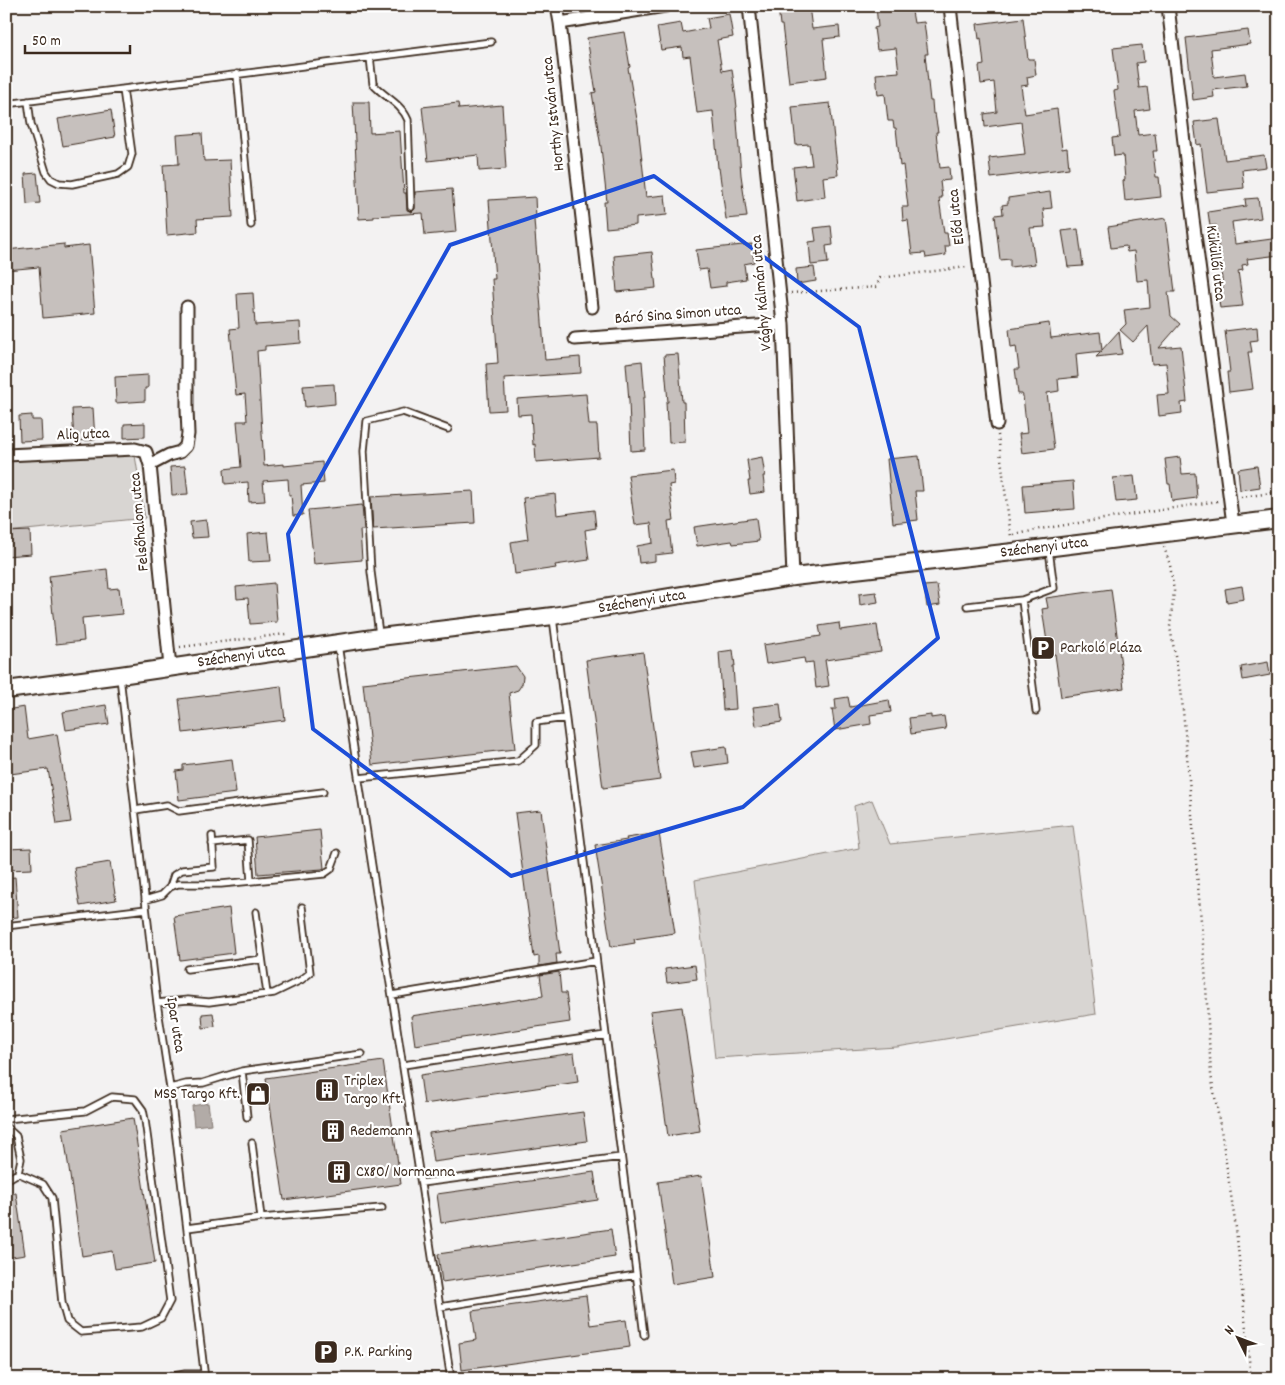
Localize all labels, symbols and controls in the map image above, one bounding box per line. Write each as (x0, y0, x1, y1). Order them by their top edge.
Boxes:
scale bar (25, 22, 130, 54)
text: 50 m (32, 31, 61, 53)
street label: Horthy István utca (537, 55, 571, 172)
street label: Előd utca (943, 187, 971, 246)
street label: Küküllői utca (1199, 224, 1231, 303)
street label: Vághy Kálmán utca (745, 234, 779, 352)
street label: Báró Sina Simon utca (614, 299, 742, 331)
street label: Alig utca (56, 423, 110, 447)
street label: Felsőhalom utca (124, 471, 156, 572)
street label: Széchenyi utca (999, 531, 1090, 565)
street label: Széchenyi utca (597, 584, 688, 620)
parking icon: Parkoló Pláza (1030, 635, 1056, 661)
place label: Parkoló Pláza (1060, 637, 1142, 660)
street label: Széchenyi utca (196, 639, 287, 675)
street label: Ipar utca (159, 995, 191, 1055)
place label: Triplex Targo Kft. (344, 1070, 403, 1111)
building icon: Triplex Targo Kft. (314, 1077, 340, 1103)
shop icon: MSS Targo Kft. (245, 1081, 271, 1107)
place label: MSS Targo Kft. (154, 1083, 240, 1106)
building icon: Redemann (320, 1118, 346, 1144)
place label: Redemann (350, 1120, 413, 1143)
building icon: CX80/ Normanna (326, 1159, 352, 1185)
place label: CX80/ Normanna (356, 1161, 455, 1184)
north arrow (1212, 1312, 1262, 1362)
text: N (1220, 1321, 1240, 1340)
parking icon: P.K. Parking (313, 1339, 339, 1365)
place label: P.K. Parking (344, 1341, 412, 1364)

